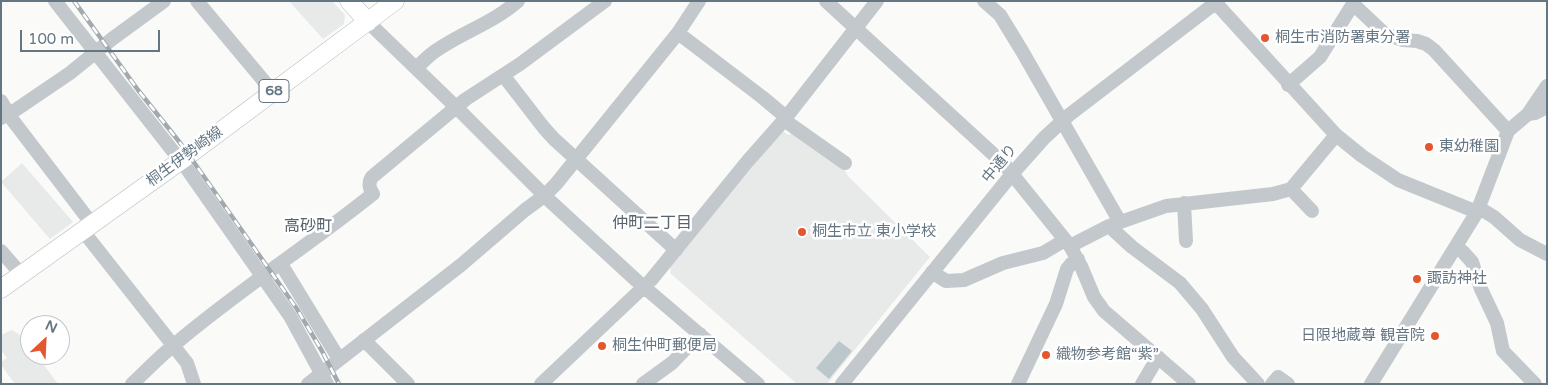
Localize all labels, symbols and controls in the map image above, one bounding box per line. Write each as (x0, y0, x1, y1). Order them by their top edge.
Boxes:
scale bar (22, 20, 162, 52)
place label: 桐生市消防署東分署 (1275, 29, 1410, 47)
text: 100 m (28, 30, 74, 48)
marker: 桐生市消防署東分署 (1259, 32, 1271, 44)
road number: 68 (259, 80, 289, 102)
street label: 桐生伊勢崎線 (143, 123, 227, 191)
place label: 東幼稚園 (1439, 138, 1499, 156)
street label: 中通り (979, 141, 1021, 187)
marker: 東幼稚園 (1423, 141, 1435, 153)
district label: 仲町二丁目 (612, 214, 692, 234)
district label: 高砂町 (284, 217, 332, 237)
place label: 桐生市立 東小学校 (812, 223, 936, 241)
marker: 桐生市立 東小学校 (796, 226, 808, 238)
place label: 諏訪神社 (1427, 270, 1487, 288)
marker: 諏訪神社 (1411, 273, 1423, 285)
north arrow (20, 315, 70, 365)
text: N (42, 317, 60, 337)
place label: 日限地蔵尊 観音院 (1301, 327, 1425, 345)
marker: 日限地蔵尊 観音院 (1429, 330, 1441, 342)
place label: 桐生仲町郵便局 (612, 337, 717, 355)
marker: 桐生仲町郵便局 (596, 340, 608, 352)
place label: 織物参考館“紫” (1056, 346, 1159, 364)
marker: 織物参考館“紫” (1040, 349, 1052, 361)

